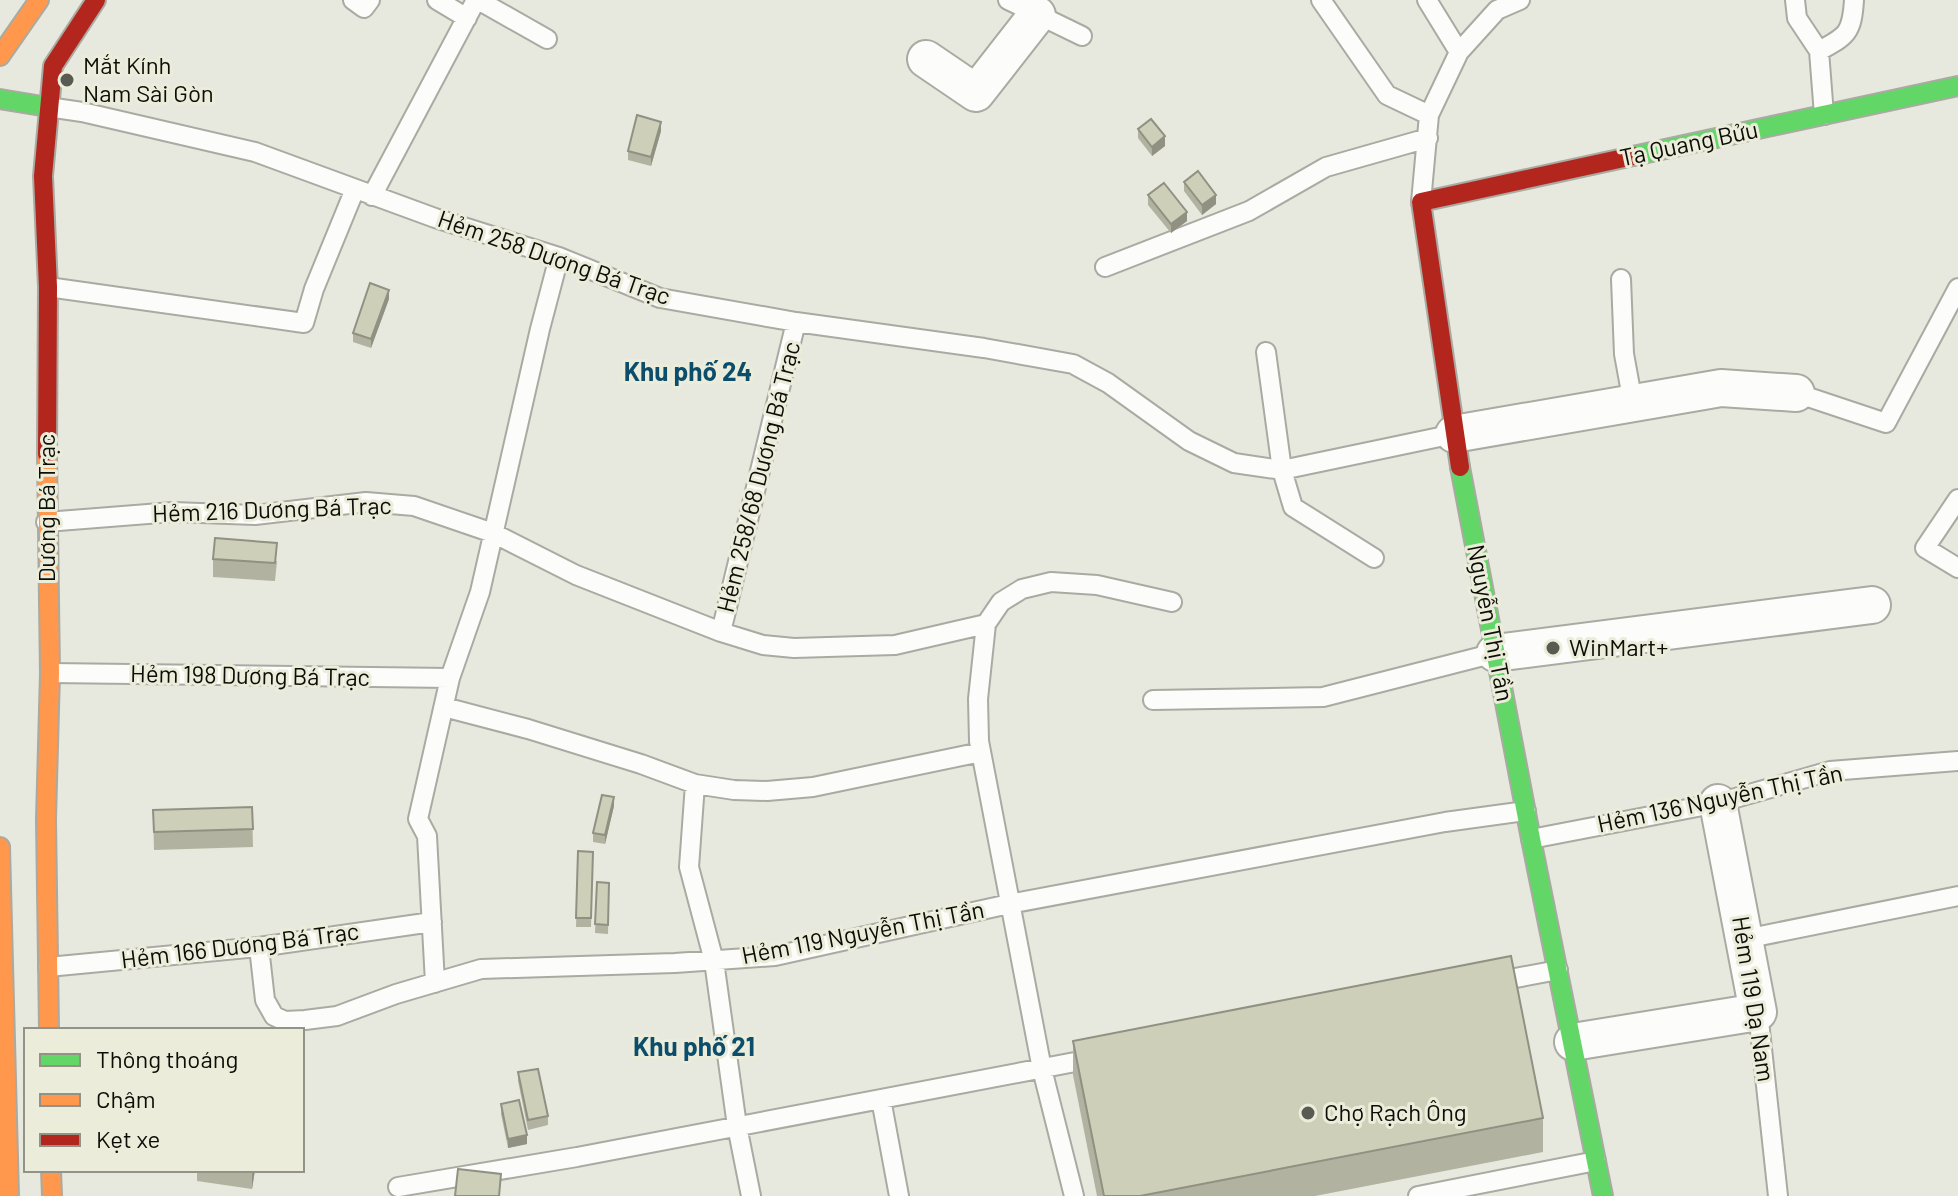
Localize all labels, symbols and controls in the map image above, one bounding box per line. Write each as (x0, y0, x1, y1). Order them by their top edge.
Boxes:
place label: Mắt Kính Nam Sài Gòn (83, 50, 214, 107)
marker: Mắt Kính Nam Sài Gòn (58, 71, 76, 89)
street label: Tạ Quang Bửu (1617, 114, 1760, 171)
street label: Hẻm 258 Dương Bá Trạc (434, 203, 675, 310)
street label: Hẻm 258/68 Dương Bá Trạc (710, 338, 805, 615)
district label: Khu phố 24 (624, 355, 752, 386)
street label: Dương Bá Trạc (31, 434, 60, 582)
street label: Hẻm 216 Dương Bá Trạc (152, 490, 392, 527)
street label: Nguyễn Thị Tần (1462, 542, 1521, 704)
place label: WinMart+ (1569, 632, 1668, 661)
marker: WinMart+ (1544, 639, 1562, 657)
street label: Hẻm 198 Dương Bá Trạc (130, 658, 370, 691)
street label: Hẻm 136 Nguyễn Thị Tần (1594, 757, 1845, 838)
street label: Hẻm 119 Nguyễn Thị Tần (739, 894, 986, 969)
street label: Hẻm 119 Dạ Nam (1727, 914, 1782, 1084)
street label: Hẻm 166 Dương Bá Trạc (119, 916, 360, 973)
legend (24, 1028, 304, 1172)
district label: Khu phố 21 (633, 1030, 755, 1061)
text: Thông thoáng (96, 1044, 238, 1073)
text: Chậm (96, 1084, 156, 1113)
place label: Chợ Rạch Ông (1324, 1097, 1467, 1126)
marker: Chợ Rạch Ông (1299, 1104, 1317, 1122)
text: Kẹt xe (96, 1124, 160, 1153)

